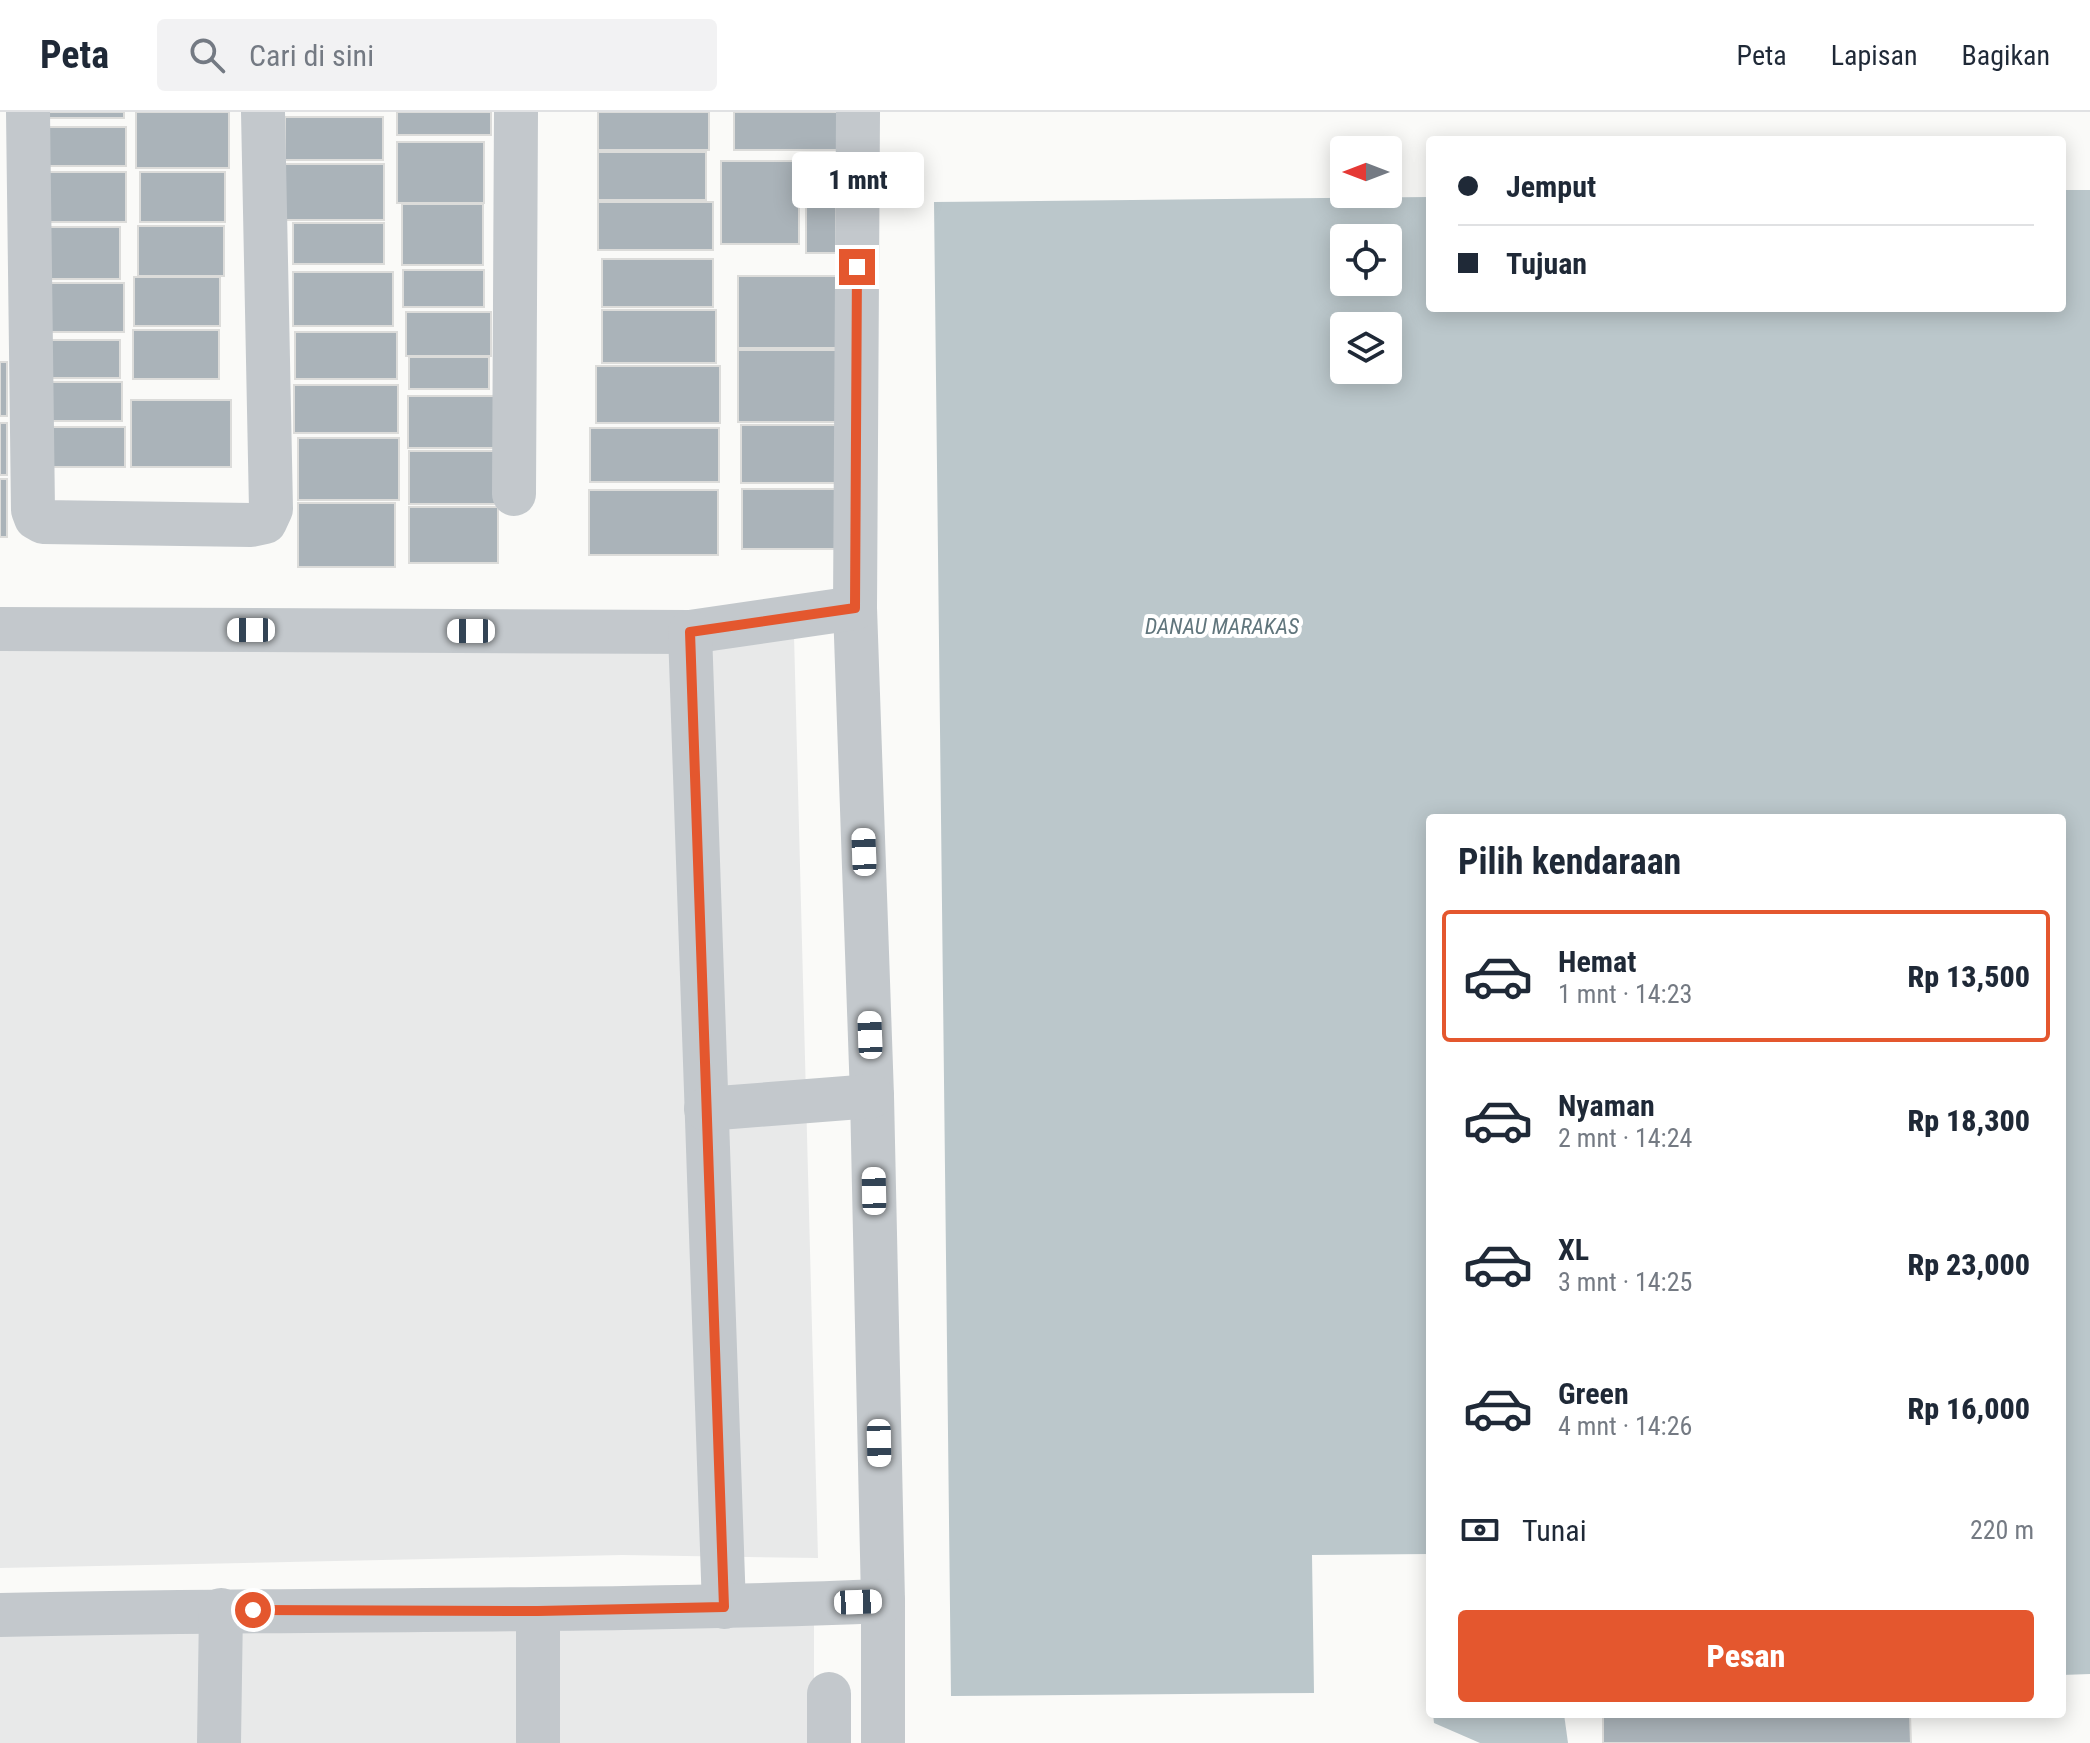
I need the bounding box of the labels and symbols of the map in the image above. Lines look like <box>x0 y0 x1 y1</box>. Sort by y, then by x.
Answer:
north arrow <box>1330 136 1402 208</box>
callout: 1 mnt <box>791 151 923 207</box>
route end <box>839 249 875 285</box>
water label: DANAU MARAKAS <box>1145 614 1300 639</box>
car <box>227 618 275 642</box>
car <box>447 619 495 643</box>
car <box>851 828 877 876</box>
car <box>857 1011 883 1059</box>
car <box>862 1167 886 1215</box>
car <box>867 1419 891 1467</box>
car <box>834 1589 882 1615</box>
route start <box>235 1592 271 1628</box>

